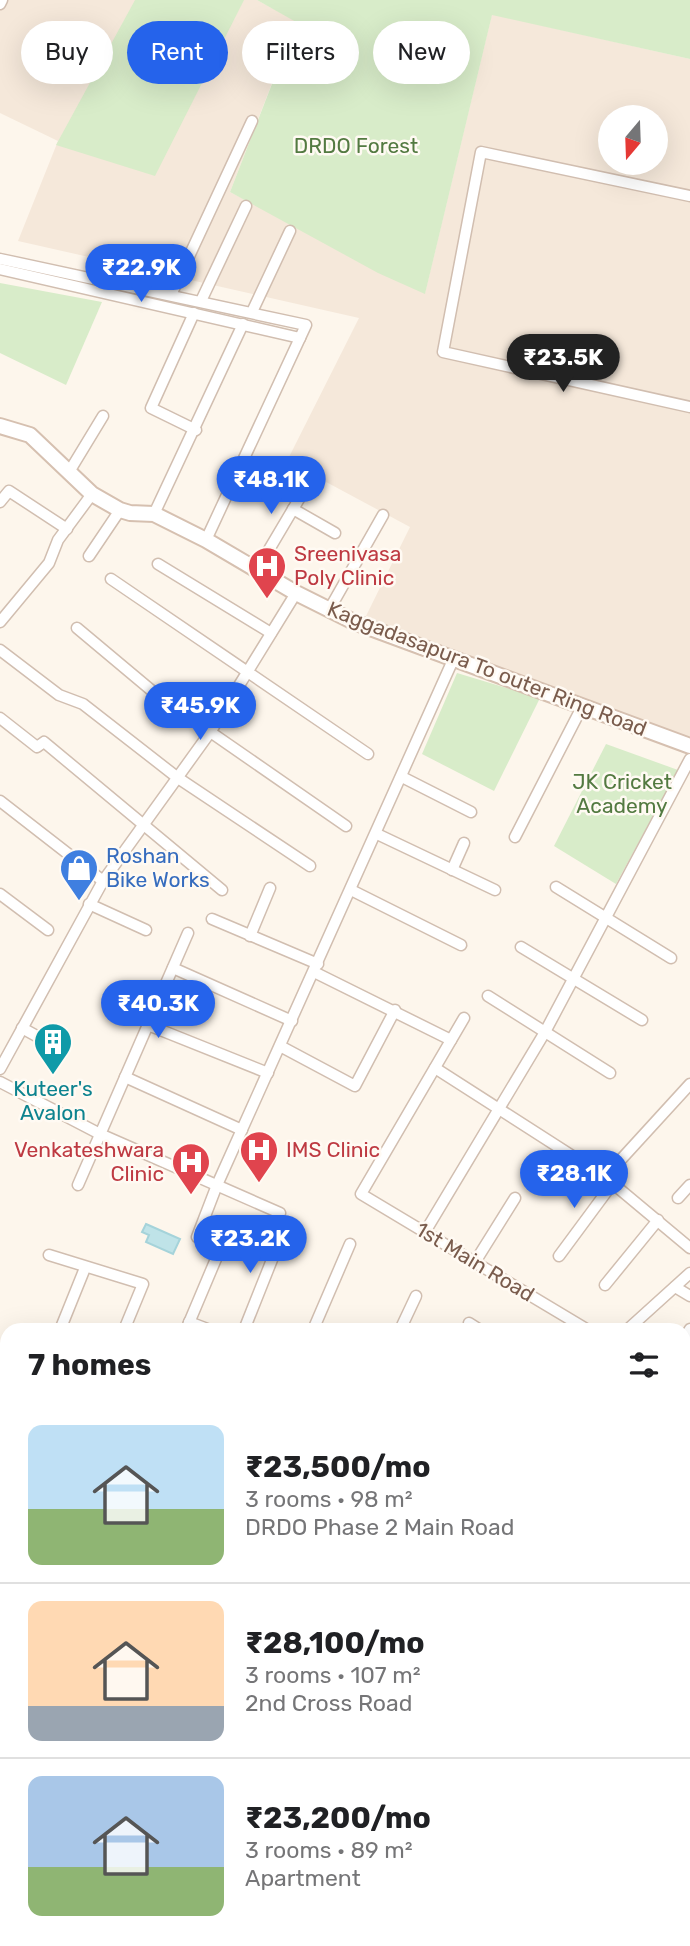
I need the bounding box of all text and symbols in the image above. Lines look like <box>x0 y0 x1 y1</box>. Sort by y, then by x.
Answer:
chip: Buy <box>21 21 113 84</box>
chip: Rent <box>127 21 228 84</box>
chip: Filters <box>242 21 359 84</box>
chip: New <box>373 21 470 84</box>
north arrow <box>598 105 668 175</box>
map controls <box>598 105 668 175</box>
park label: DRDO Forest <box>294 133 418 158</box>
pin: ₹22.9K <box>84 244 198 304</box>
text: ₹22.9K <box>101 253 181 281</box>
pin: ₹23.5K <box>506 334 620 394</box>
text: ₹23.5K <box>523 343 603 371</box>
pin: ₹48.1K <box>214 456 328 516</box>
text: ₹48.1K <box>233 465 309 493</box>
place label: Sreenivasa Poly Clinic <box>294 541 401 590</box>
hospital icon: Sreenivasa Poly Clinic <box>246 545 288 600</box>
street label: Kaggadasapura To outer Ring Road <box>324 596 650 741</box>
pin: ₹45.9K <box>143 682 257 742</box>
text: ₹45.9K <box>160 691 240 719</box>
park label: JK Cricket Academy <box>572 769 672 818</box>
place label: Roshan Bike Works <box>106 843 210 892</box>
shop icon: Roshan Bike Works <box>58 847 100 902</box>
pin: ₹40.3K <box>101 981 215 1040</box>
text: ₹40.3K <box>117 989 199 1017</box>
building icon: Kuteer's Avalon <box>32 1021 74 1076</box>
place label: Kuteer's Avalon <box>13 1076 93 1125</box>
hospital icon: IMS Clinic <box>238 1129 280 1184</box>
place label: Venkateshwara Clinic <box>14 1137 164 1186</box>
place label: IMS Clinic <box>286 1137 380 1162</box>
hospital icon: Venkateshwara Clinic <box>170 1141 212 1196</box>
pin: ₹28.1K <box>517 1150 631 1210</box>
text: ₹28.1K <box>536 1159 612 1187</box>
pin: ₹23.2K <box>193 1216 307 1275</box>
street label: 1st Main Road <box>411 1216 539 1307</box>
text: ₹23.2K <box>210 1224 290 1252</box>
icon: filters <box>625 1346 663 1384</box>
text: 7 homes <box>28 1347 151 1383</box>
text: ₹23,500/mo <box>245 1449 431 1485</box>
icon: home <box>84 1453 168 1537</box>
text: 3 rooms · 98 m² <box>245 1485 413 1513</box>
text: DRDO Phase 2 Main Road <box>245 1513 514 1541</box>
text: ₹28,100/mo <box>245 1625 425 1661</box>
icon: home <box>84 1629 168 1713</box>
text: 3 rooms · 107 m² <box>245 1661 421 1689</box>
text: 2nd Cross Road <box>245 1689 412 1717</box>
text: ₹23,200/mo <box>245 1800 431 1836</box>
icon: home <box>84 1804 168 1888</box>
text: 3 rooms · 89 m² <box>245 1836 413 1864</box>
text: Apartment <box>245 1864 361 1892</box>

